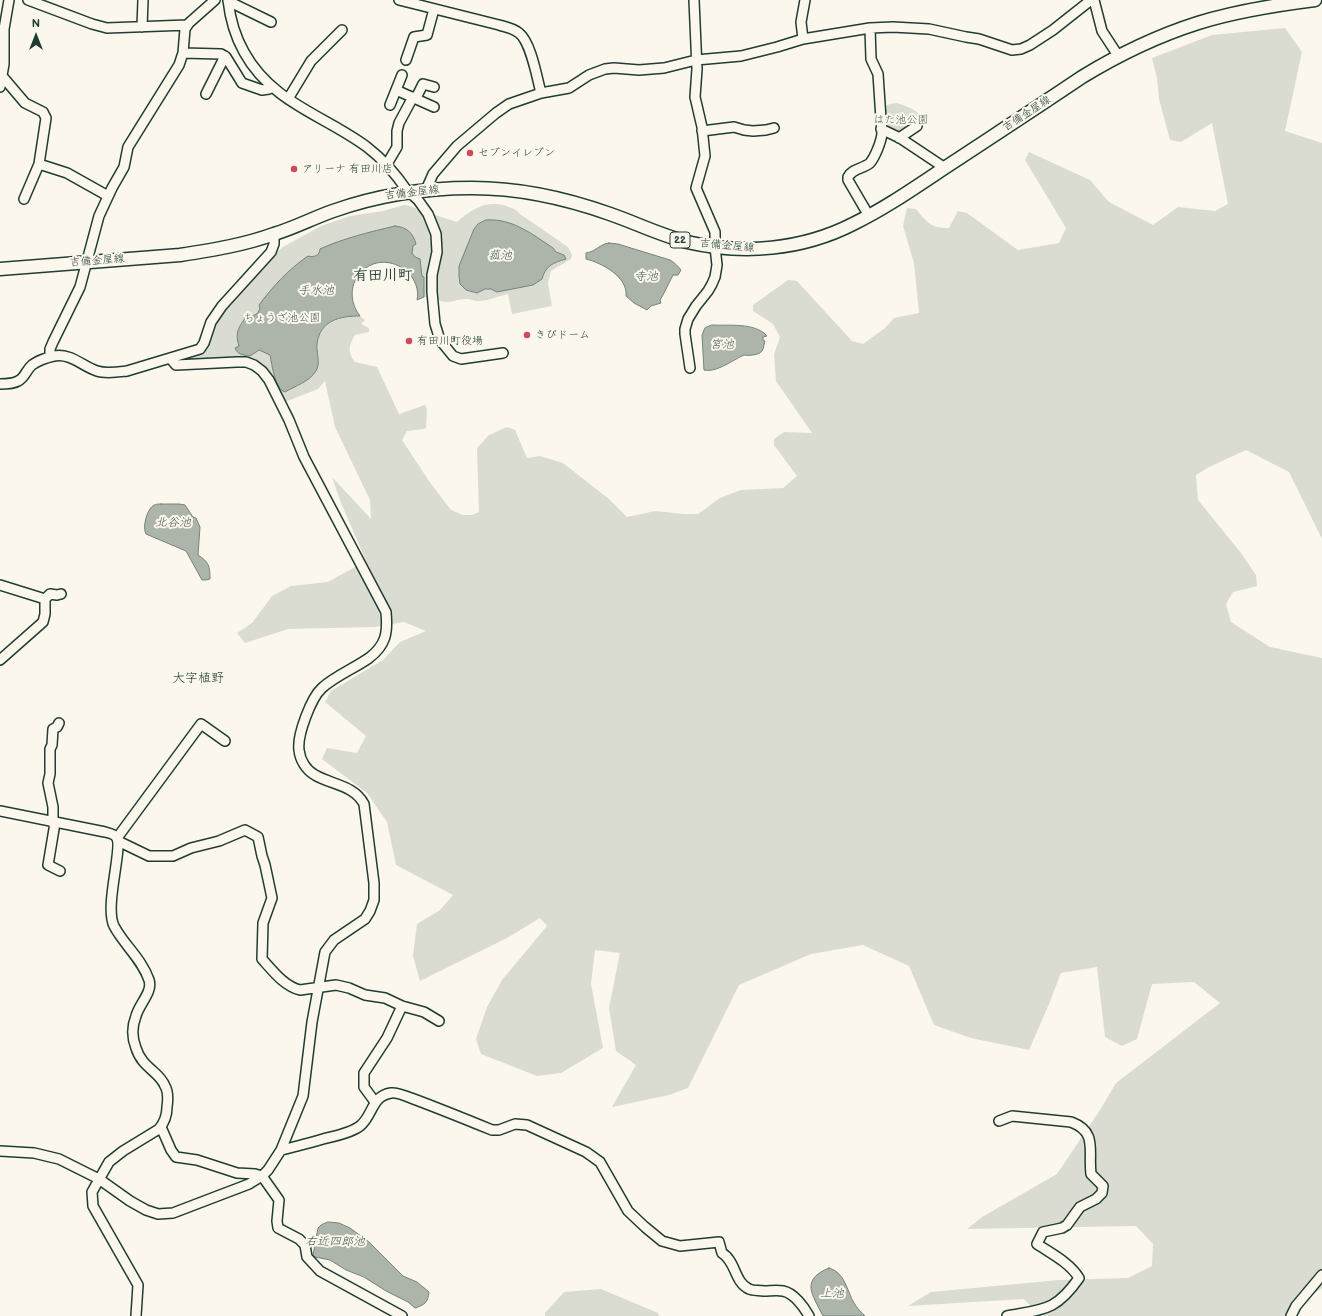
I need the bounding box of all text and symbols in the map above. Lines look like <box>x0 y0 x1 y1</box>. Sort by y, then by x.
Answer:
north arrow <box>16 16 56 56</box>
text: N <box>32 17 40 30</box>
street label: 吉備金屋線 <box>1000 93 1054 135</box>
park label: はた池公園 <box>874 113 928 127</box>
place label: セブンイレブン <box>478 146 555 160</box>
marker: セブンイレブン <box>465 148 475 158</box>
place label: アリーナ 有田川店 <box>302 162 393 176</box>
marker: アリーナ 有田川店 <box>289 164 299 174</box>
street label: 吉備金屋線 <box>384 183 440 203</box>
road number: 22 <box>670 232 690 248</box>
street label: 吉備金屋線 <box>699 237 755 255</box>
water label: 菰池 <box>488 249 512 263</box>
street label: 吉備金屋線 <box>69 252 125 270</box>
district label: 有田川町 <box>353 267 413 285</box>
water label: 寺池 <box>634 270 658 284</box>
water label: 手水池 <box>298 284 334 298</box>
park label: ちょうざ池公園 <box>244 311 320 325</box>
place label: きびドーム <box>535 328 590 342</box>
marker: きびドーム <box>522 330 532 340</box>
place label: 有田川町役場 <box>417 334 483 348</box>
marker: 有田川町役場 <box>404 336 414 346</box>
water label: 宮池 <box>710 338 734 352</box>
water label: 北谷池 <box>155 516 191 530</box>
district label: 大字植野 <box>172 671 224 687</box>
water label: 右近四郎池 <box>305 1235 365 1249</box>
water label: 上池 <box>820 1287 844 1301</box>

